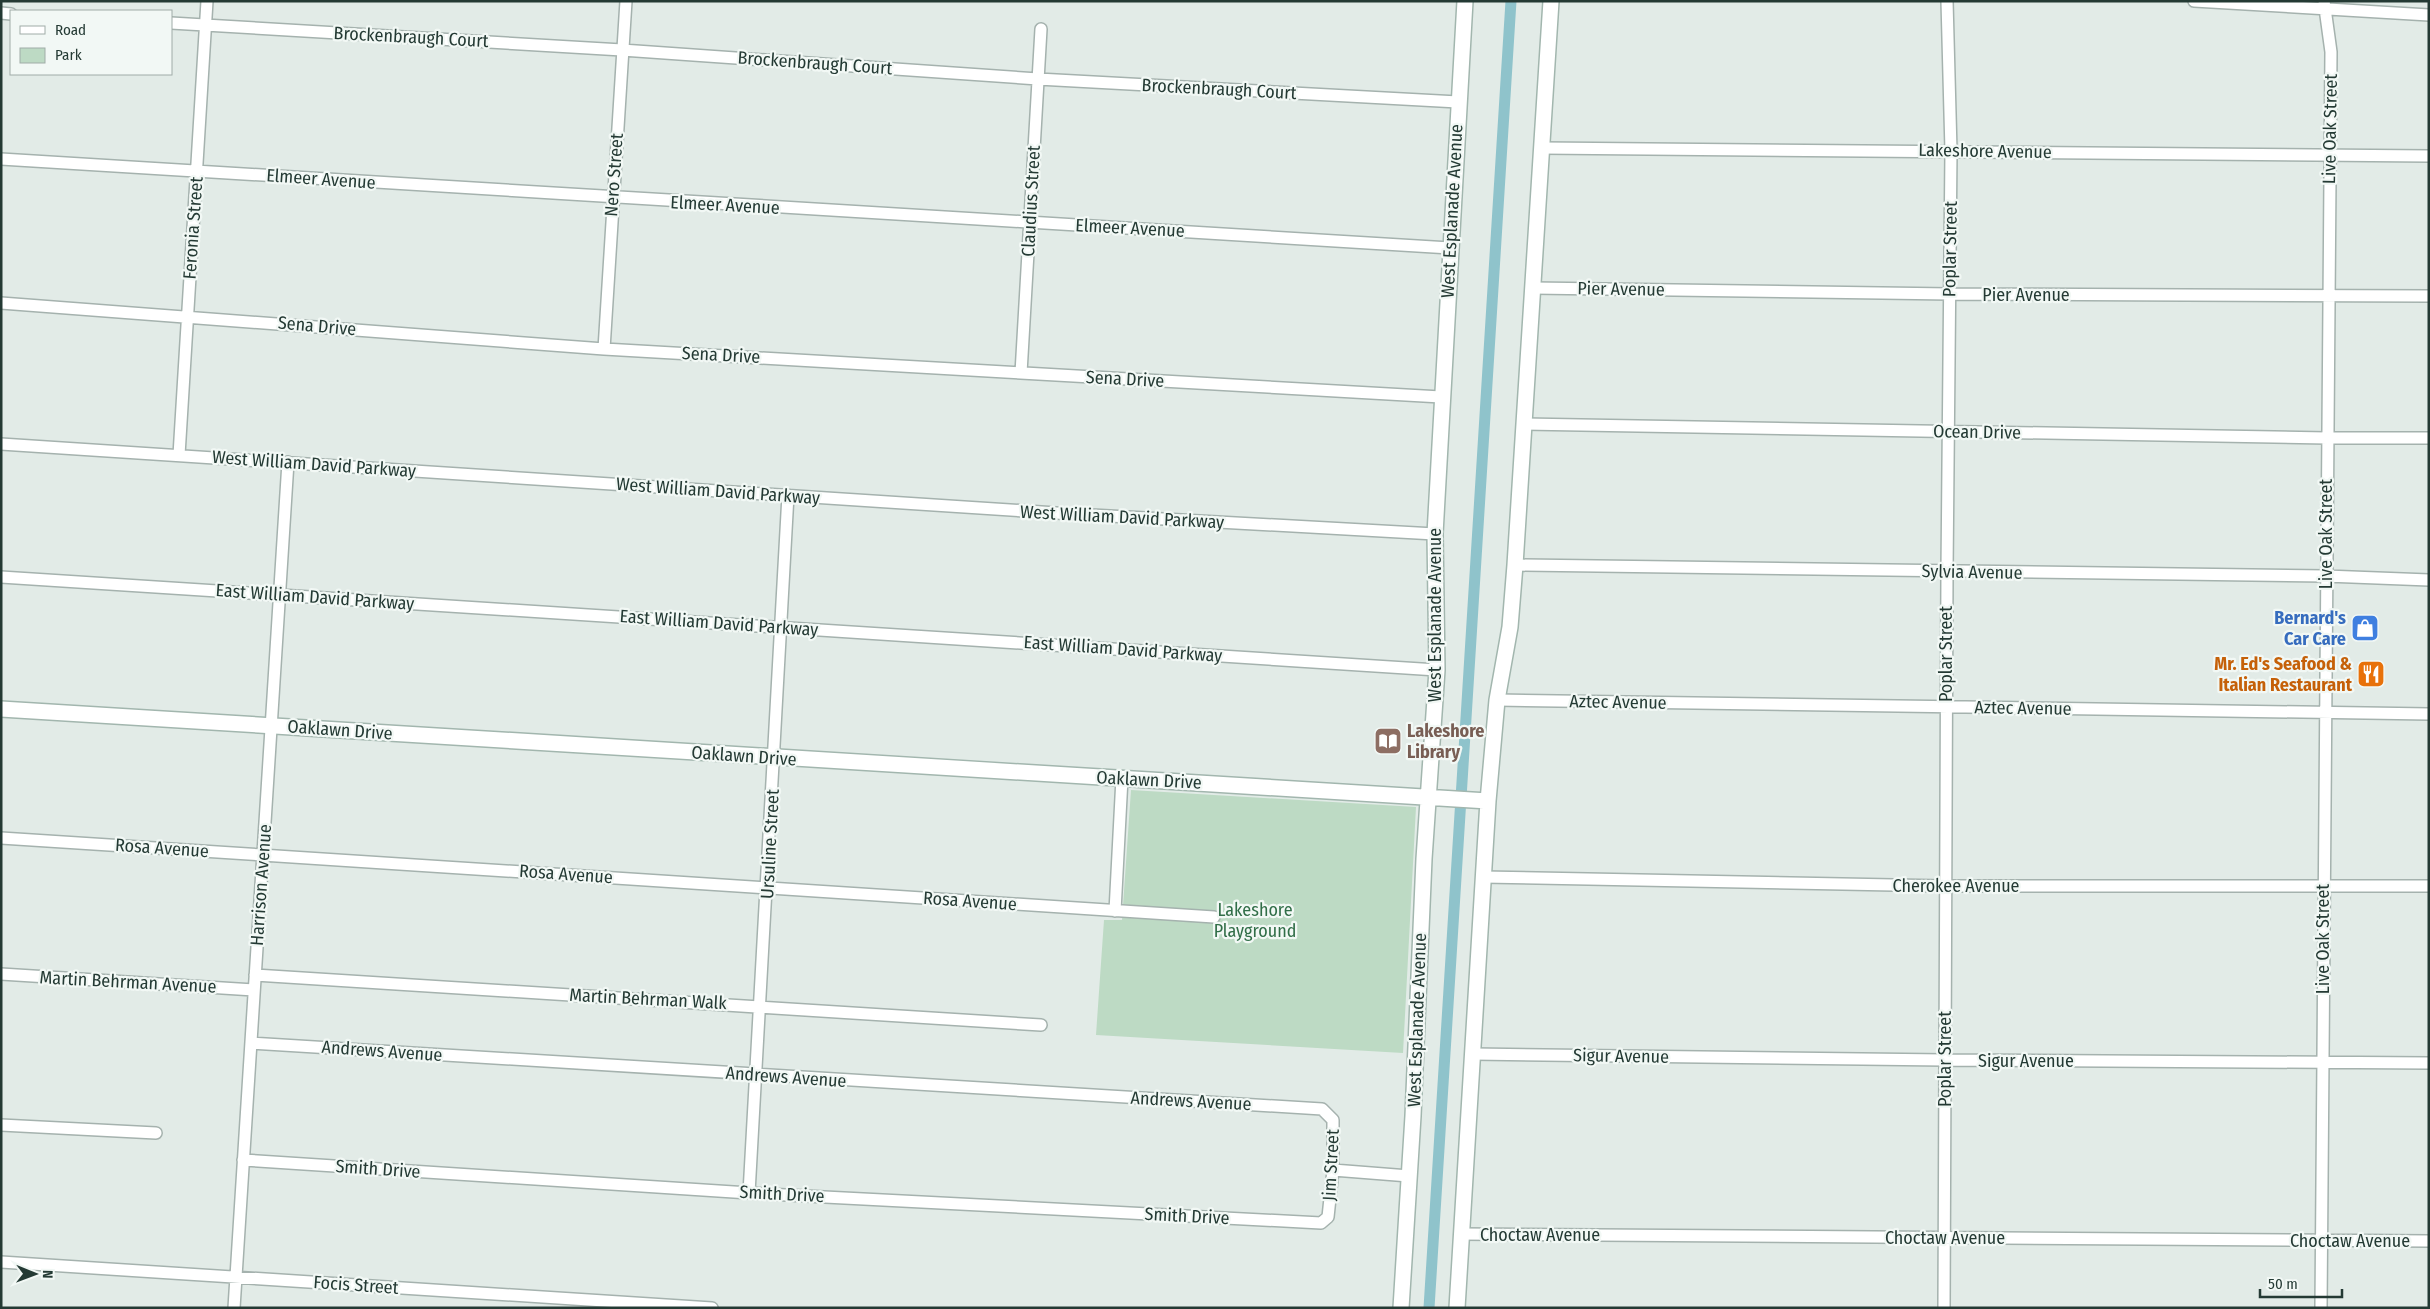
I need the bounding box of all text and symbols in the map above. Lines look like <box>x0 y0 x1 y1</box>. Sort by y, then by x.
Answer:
legend <box>10 10 172 75</box>
text: Road <box>55 21 86 39</box>
street label: Brockenbraugh Court <box>333 22 489 52</box>
text: Park <box>55 46 82 64</box>
street label: Brockenbraugh Court <box>737 47 893 79</box>
street label: Brockenbraugh Court <box>1141 74 1297 104</box>
street label: Live Oak Street <box>2318 74 2342 184</box>
street label: West Esplanade Avenue <box>1436 123 1468 299</box>
street label: Nero Street <box>600 132 628 217</box>
street label: Lakeshore Avenue <box>1918 139 2052 163</box>
street label: Claudius Street <box>1017 145 1045 257</box>
street label: Elmeer Avenue <box>266 164 376 194</box>
street label: Feronia Street <box>178 176 208 280</box>
street label: Elmeer Avenue <box>670 191 780 219</box>
street label: Poplar Street <box>1938 201 1962 297</box>
street label: Elmeer Avenue <box>1075 214 1185 242</box>
street label: Pier Avenue <box>1577 277 1665 301</box>
street label: Pier Avenue <box>1982 284 2070 306</box>
street label: Sena Drive <box>277 312 357 340</box>
street label: Sena Drive <box>681 342 761 368</box>
street label: Sena Drive <box>1085 366 1165 392</box>
street label: Ocean Drive <box>1933 420 2021 444</box>
street label: West William David Parkway <box>211 446 417 482</box>
street label: West William David Parkway <box>615 473 821 509</box>
street label: Live Oak Street <box>2315 479 2337 589</box>
street label: West William David Parkway <box>1019 501 1225 533</box>
street label: West Esplanade Avenue <box>1424 528 1446 702</box>
street label: Sylvia Avenue <box>1921 560 2023 584</box>
street label: East William David Parkway <box>215 579 415 615</box>
street label: East William David Parkway <box>619 605 819 641</box>
street label: Poplar Street <box>1935 606 1957 702</box>
place label: Bernard's Car Care <box>2274 607 2346 650</box>
shop icon: Bernard's Car Care <box>2350 613 2380 643</box>
street label: East William David Parkway <box>1023 631 1223 667</box>
place label: Mr. Ed's Seafood & Italian Restaurant <box>2214 653 2353 696</box>
restaurant icon: Mr. Ed's Seafood & Italian Restaurant <box>2356 659 2386 689</box>
street label: Aztec Avenue <box>1569 690 1667 714</box>
street label: Aztec Avenue <box>1974 696 2072 720</box>
street label: Oaklawn Drive <box>287 715 393 745</box>
place label: Lakeshore Library <box>1407 720 1484 763</box>
library icon: Lakeshore Library <box>1373 726 1403 756</box>
street label: Oaklawn Drive <box>691 741 797 771</box>
street label: Oaklawn Drive <box>1096 766 1202 794</box>
street label: Ursuline Street <box>756 788 784 899</box>
street label: Harrison Avenue <box>246 823 276 947</box>
street label: Rosa Avenue <box>114 834 210 862</box>
street label: Rosa Avenue <box>518 860 614 888</box>
street label: Cherokee Avenue <box>1893 875 2020 897</box>
street label: Live Oak Street <box>2312 884 2334 994</box>
street label: Rosa Avenue <box>922 887 1018 915</box>
park label: Lakeshore Playground <box>1214 899 1296 942</box>
street label: West Esplanade Avenue <box>1403 932 1431 1107</box>
street label: Martin Behrman Avenue <box>39 966 217 998</box>
street label: Martin Behrman Walk <box>569 984 728 1014</box>
street label: Poplar Street <box>1934 1011 1956 1107</box>
street label: Andrews Avenue <box>321 1036 443 1066</box>
street label: Sigur Avenue <box>1573 1044 1669 1068</box>
street label: Sigur Avenue <box>1978 1050 2074 1072</box>
street label: Andrews Avenue <box>725 1062 847 1092</box>
street label: Andrews Avenue <box>1130 1087 1252 1115</box>
street label: Jim Street <box>1318 1128 1344 1201</box>
street label: Smith Drive <box>335 1155 421 1183</box>
street label: Smith Drive <box>739 1181 825 1207</box>
street label: Smith Drive <box>1144 1203 1230 1229</box>
street label: Choctaw Avenue <box>1480 1224 1600 1246</box>
street label: Choctaw Avenue <box>1885 1227 2005 1249</box>
street label: Choctaw Avenue <box>2290 1230 2410 1252</box>
north arrow <box>10 1249 60 1299</box>
scale bar <box>2260 1266 2342 1298</box>
text: N <box>39 1270 56 1279</box>
street label: Focis Street <box>313 1271 399 1299</box>
text: 50 m <box>2268 1275 2298 1293</box>

